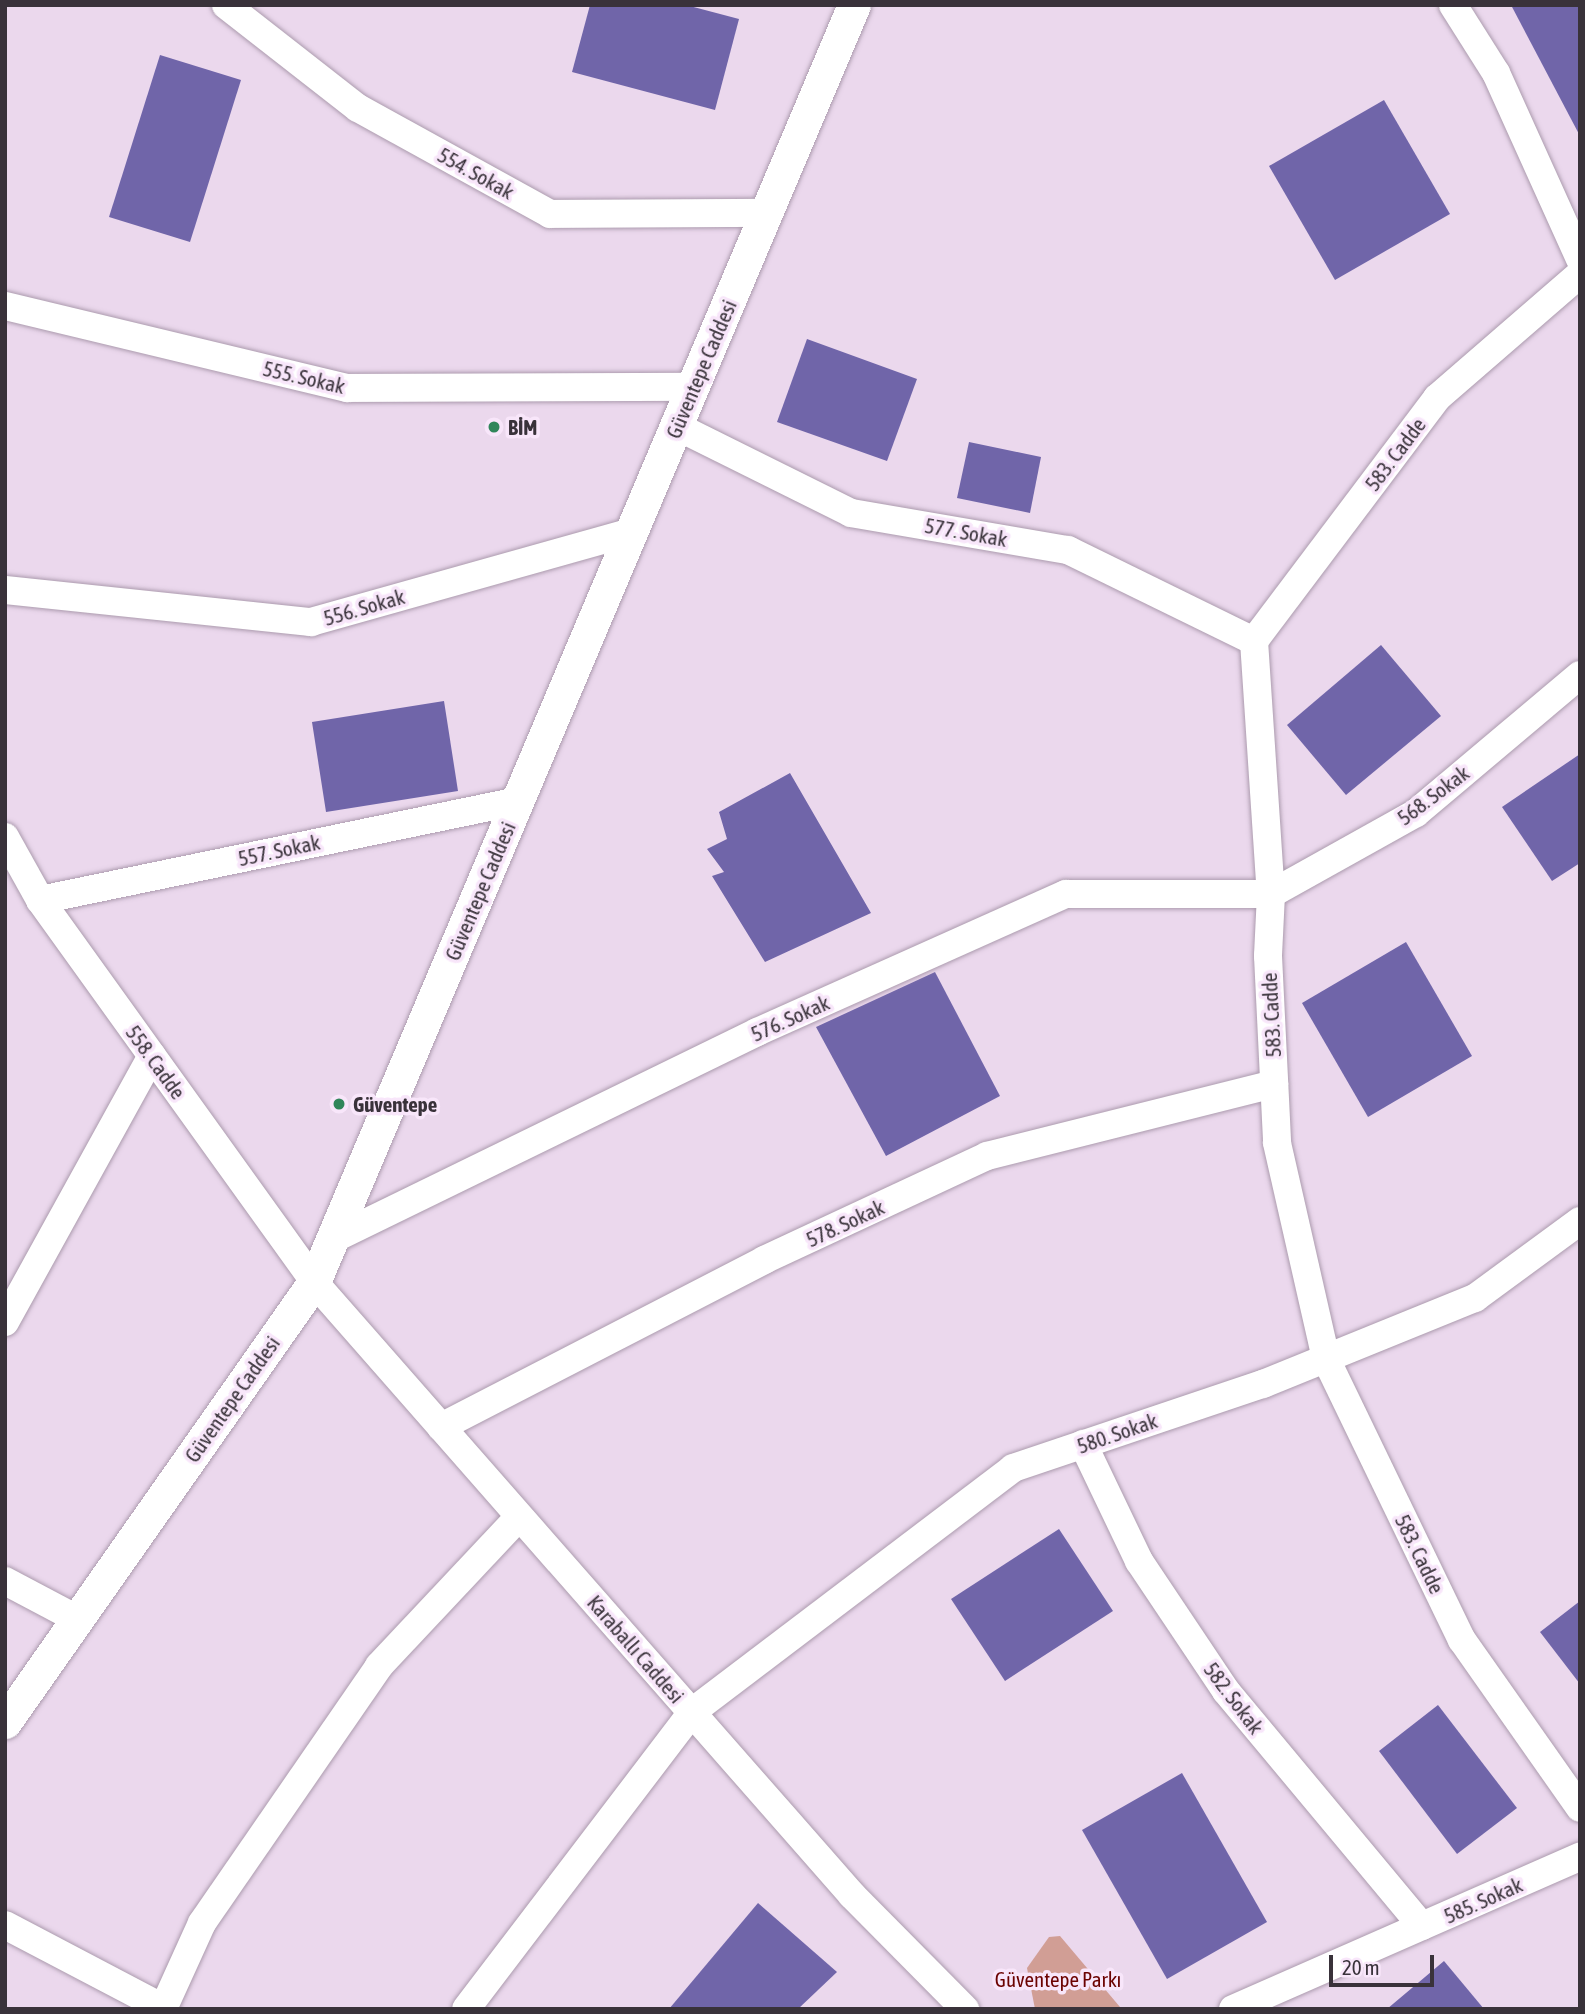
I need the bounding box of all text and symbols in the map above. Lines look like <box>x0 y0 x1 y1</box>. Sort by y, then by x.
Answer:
street label: 554. Sokak <box>434 142 518 204</box>
street label: Güventepe Caddesi <box>660 296 742 442</box>
street label: 555. Sokak <box>261 355 347 399</box>
street label: 583. Cadde <box>1359 413 1431 495</box>
place label: BİM <box>508 414 537 440</box>
marker: BİM <box>486 419 502 435</box>
street label: 577. Sokak <box>923 512 1009 552</box>
street label: 556. Sokak <box>321 583 407 631</box>
street label: 568. Sokak <box>1392 760 1474 830</box>
street label: Güventepe Caddesi <box>439 818 521 964</box>
street label: 557. Sokak <box>236 829 322 871</box>
street label: 583. Cadde <box>1256 972 1286 1058</box>
street label: 576. Sokak <box>747 990 833 1046</box>
street label: 558. Cadde <box>121 1020 191 1104</box>
place label: Güventepe <box>353 1091 437 1117</box>
marker: Güventepe <box>331 1096 347 1112</box>
street label: 578. Sokak <box>802 1194 888 1252</box>
street label: Güventepe Caddesi <box>179 1331 285 1467</box>
street label: 580. Sokak <box>1074 1408 1160 1458</box>
street label: 583. Cadde <box>1390 1510 1450 1598</box>
street label: Karaballı Caddesi <box>582 1590 690 1708</box>
street label: 582. Sokak <box>1199 1657 1269 1739</box>
street label: 585. Sokak <box>1440 1872 1526 1928</box>
scale bar <box>1333 1940 1438 1984</box>
text: 20 m <box>1342 1955 1380 1979</box>
park label: Güventepe Parkı <box>995 1966 1121 1992</box>

